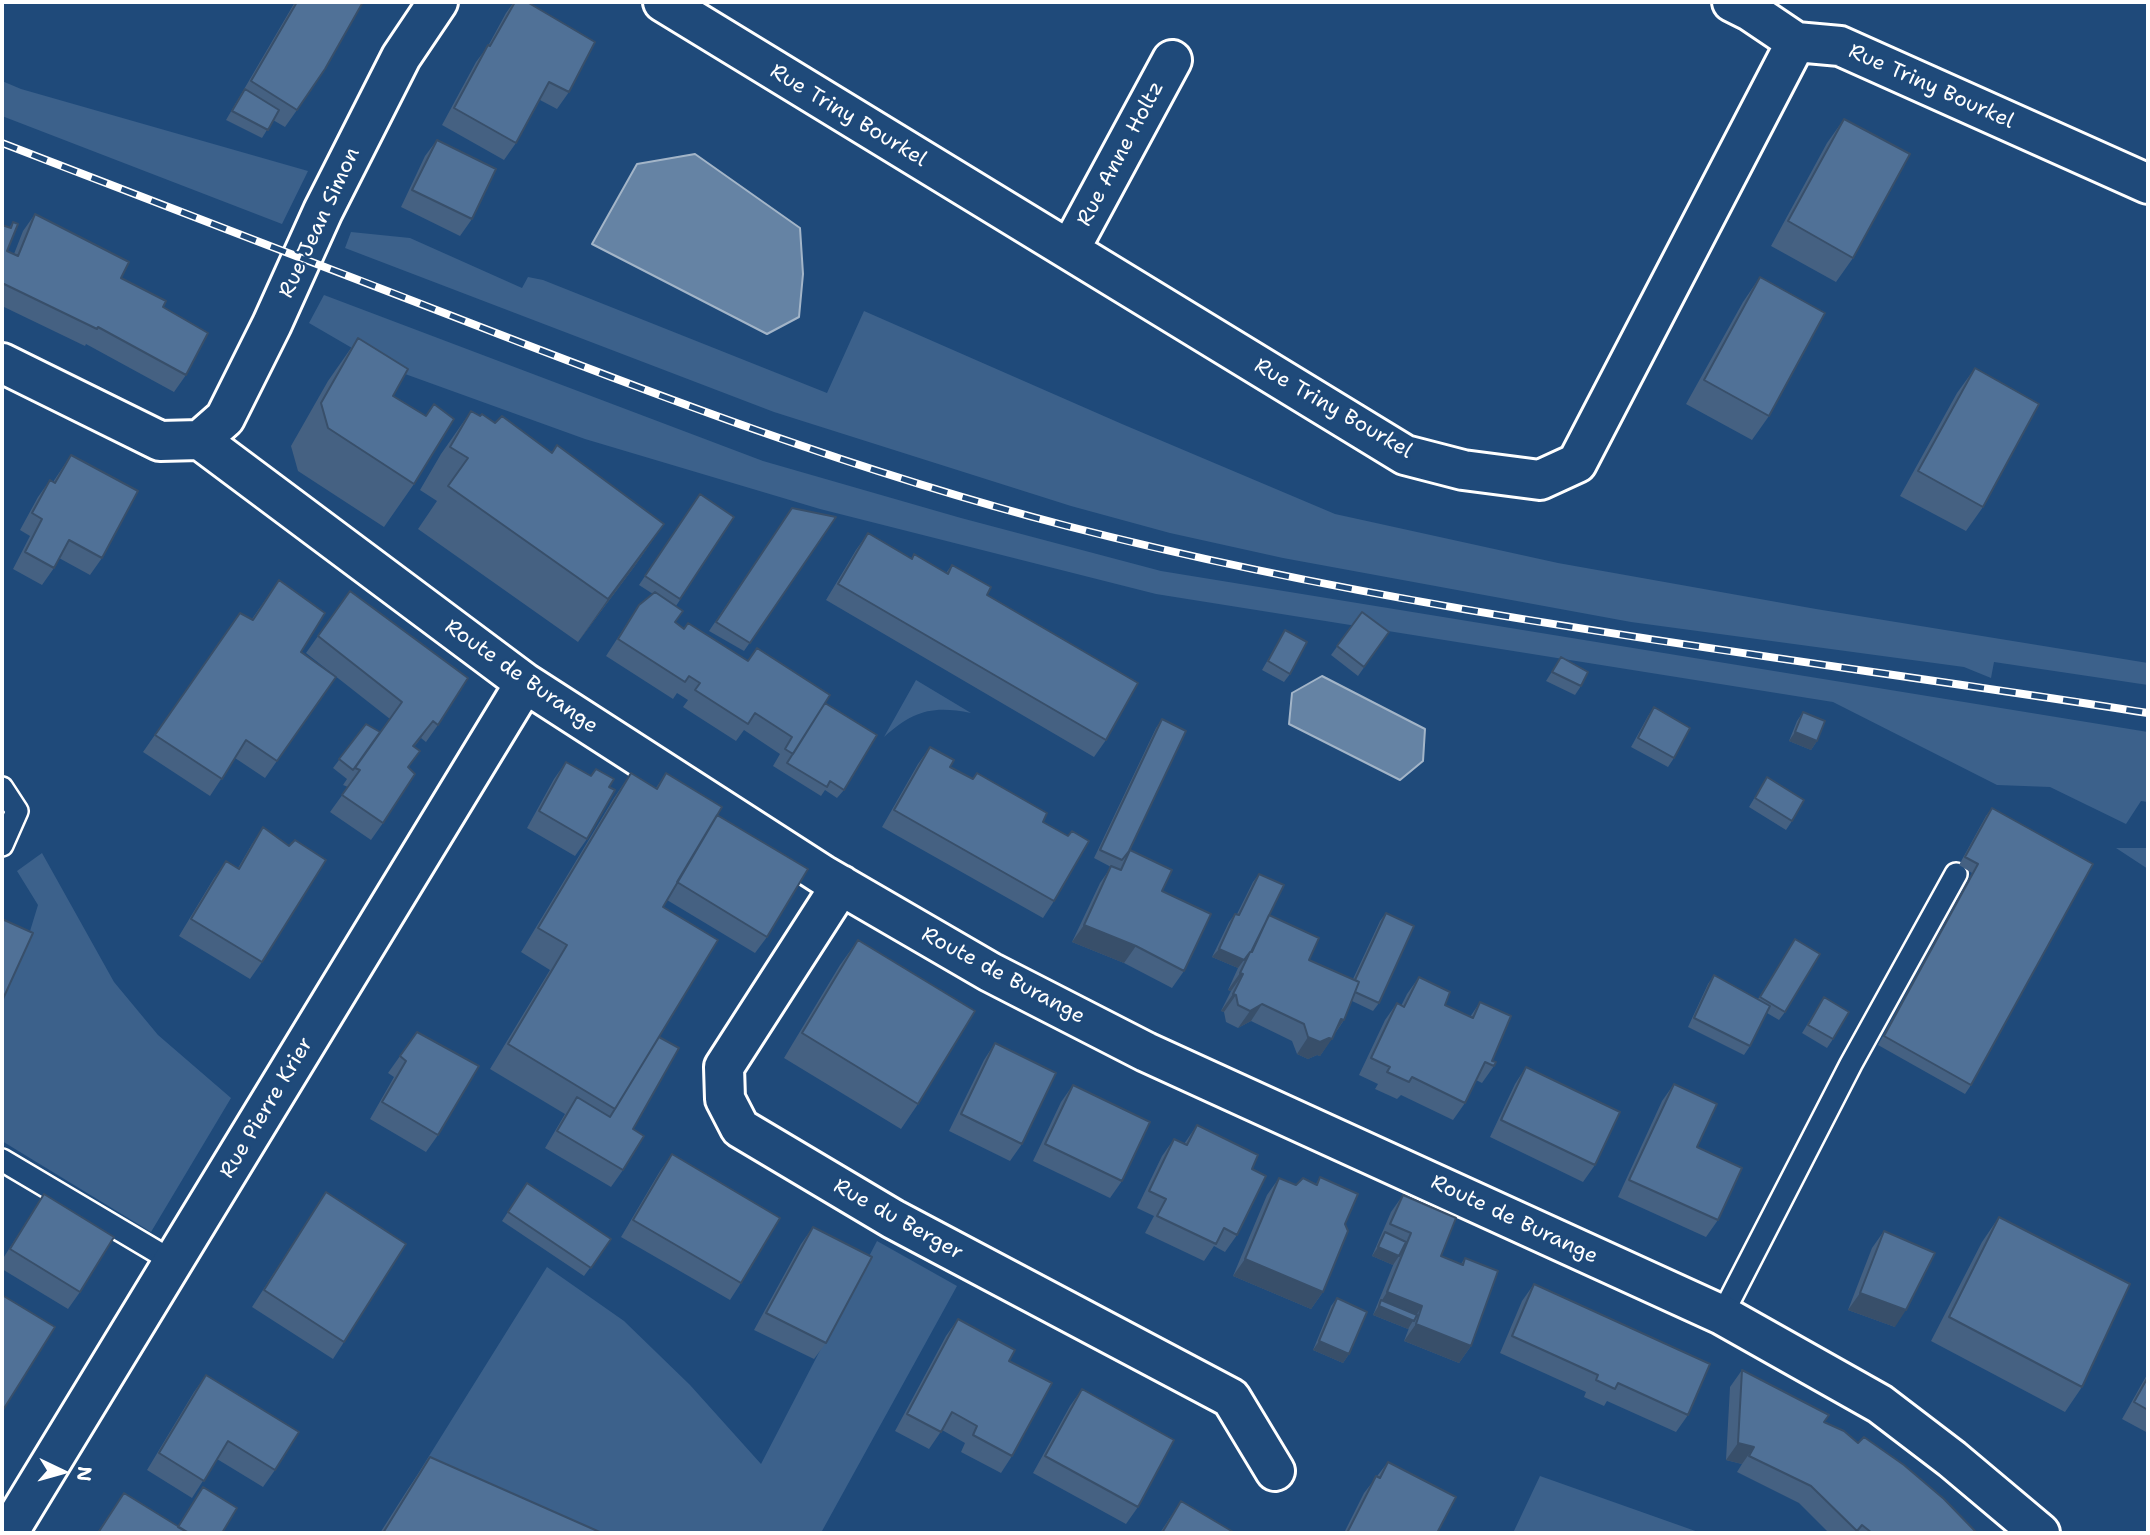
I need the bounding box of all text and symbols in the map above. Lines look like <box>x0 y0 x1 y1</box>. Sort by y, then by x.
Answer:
street label: Rue Triny Bourkel <box>1844 39 2018 135</box>
street label: Rue Triny Bourkel <box>765 59 931 173</box>
street label: Rue Anne Holtz <box>1072 77 1170 231</box>
street label: Rue Jean Simon <box>274 144 366 302</box>
street label: Rue Triny Bourkel <box>1249 353 1417 465</box>
street label: Route de Burange <box>439 615 603 739</box>
street label: Route de Burange <box>917 922 1089 1030</box>
street label: Rue Pierre Krier <box>215 1033 319 1183</box>
street label: Route de Burange <box>1426 1170 1602 1270</box>
street label: Rue du Berger <box>829 1174 967 1266</box>
north arrow <box>28 1437 98 1507</box>
text: N <box>71 1465 98 1482</box>

